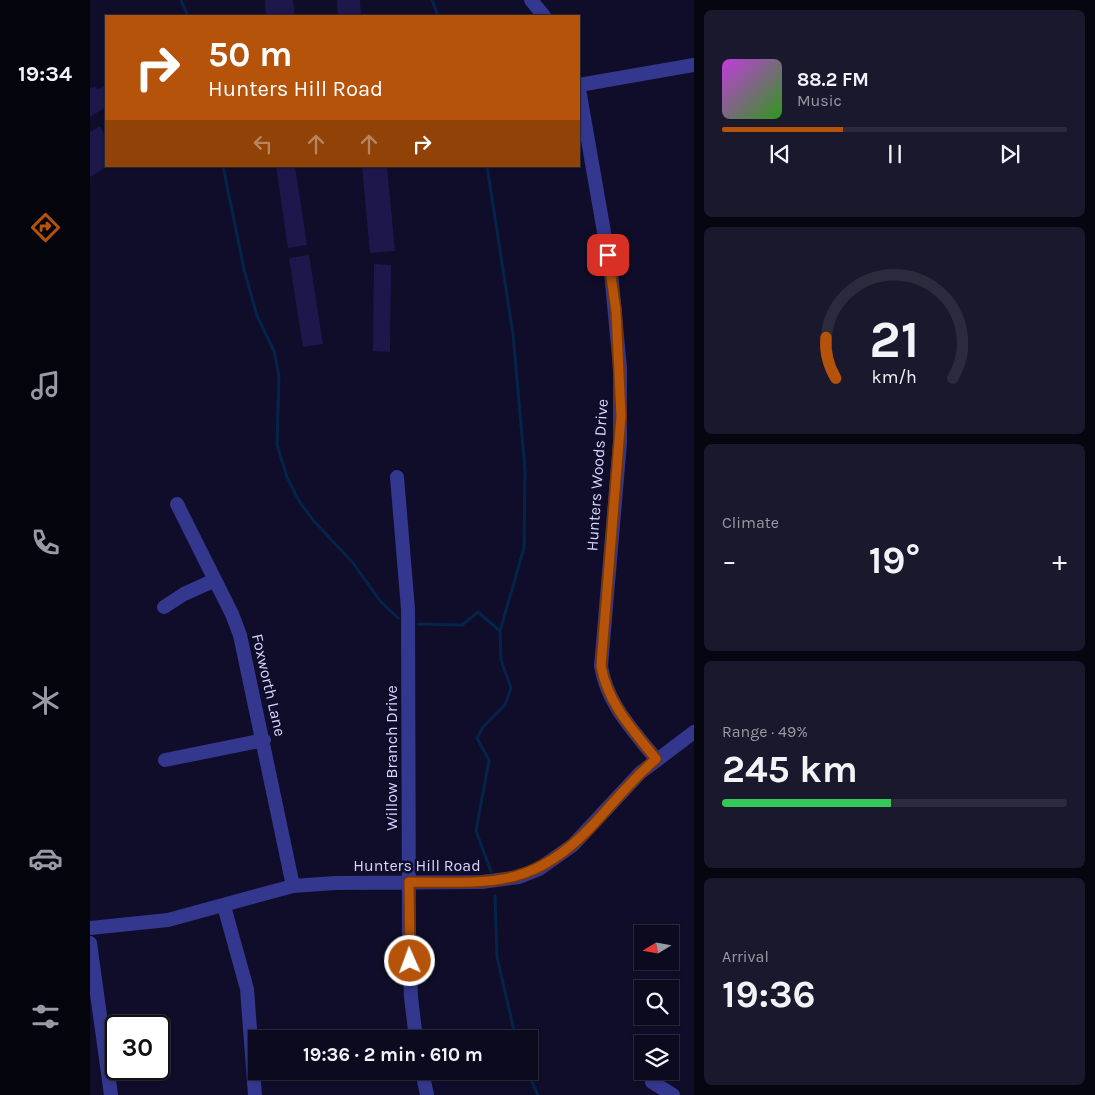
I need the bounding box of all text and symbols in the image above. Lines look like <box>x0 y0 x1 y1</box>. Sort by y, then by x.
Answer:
text: 50 m <box>208 34 293 75</box>
icon: right <box>125 35 190 100</box>
text: 19:34 <box>18 61 72 87</box>
text: 88.2 FM <box>797 69 869 91</box>
text: Hunters Hill Road <box>208 76 383 102</box>
text: Music <box>797 91 842 110</box>
icon: left <box>249 130 277 158</box>
icon: ahead <box>302 130 330 158</box>
icon: ahead <box>355 130 383 158</box>
icon: right <box>408 130 436 158</box>
icon: previous <box>766 140 794 168</box>
icon: pause <box>881 140 909 168</box>
icon: next <box>996 140 1024 168</box>
icon: directions <box>28 210 63 245</box>
pin <box>587 234 629 276</box>
icon: arrive <box>594 241 622 269</box>
text: 21 <box>870 309 920 370</box>
text: km/h <box>872 367 917 388</box>
icon: music <box>28 368 63 403</box>
street label: Hunters Woods Drive <box>582 398 612 552</box>
text: Climate <box>722 513 779 532</box>
icon: phone <box>28 525 63 560</box>
text: 19° <box>869 538 920 583</box>
text: − <box>722 544 737 577</box>
text: + <box>1052 544 1067 577</box>
street label: Foxworth Lane <box>248 632 290 738</box>
icon: climate <box>28 683 63 718</box>
street label: Willow Branch Drive <box>382 685 401 831</box>
text: Range · 49% <box>722 722 808 741</box>
text: 245 km <box>722 747 858 792</box>
icon: car <box>28 841 63 876</box>
street label: Hunters Hill Road <box>353 856 481 875</box>
north arrow <box>634 925 679 970</box>
map controls <box>634 925 679 1080</box>
position arrow <box>383 934 435 986</box>
text: Arrival <box>722 947 769 966</box>
text: 19:36 <box>722 972 816 1017</box>
button: search <box>634 980 679 1025</box>
icon: filters <box>28 999 63 1034</box>
speed limit sign: 30 <box>105 1015 170 1080</box>
button: layers <box>634 1035 679 1080</box>
text: 19:36 · 2 min · 610 m <box>303 1044 483 1066</box>

